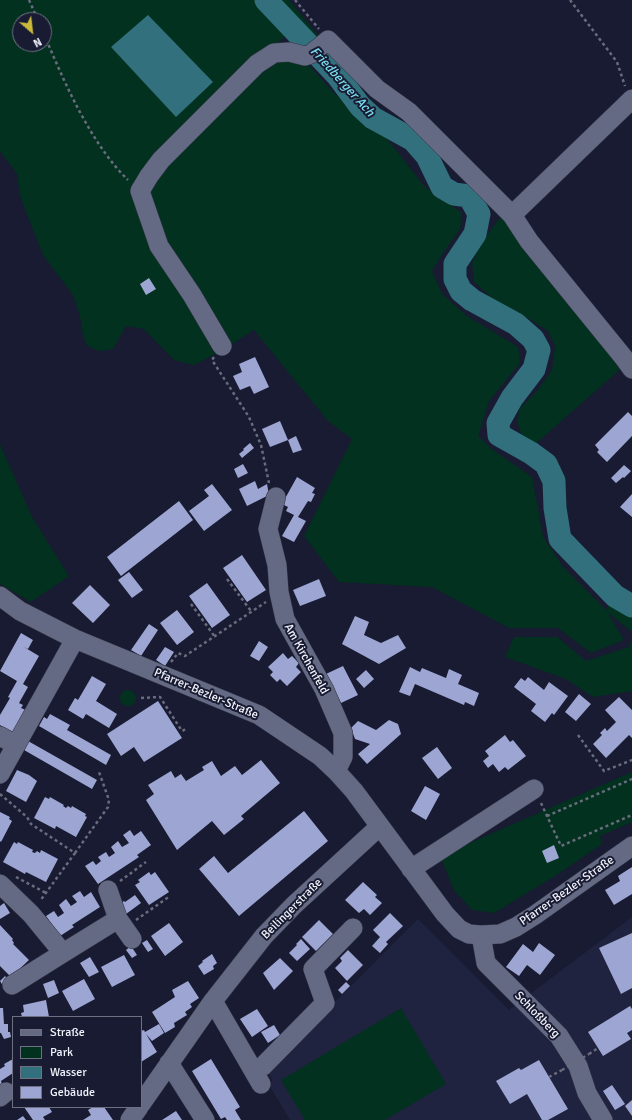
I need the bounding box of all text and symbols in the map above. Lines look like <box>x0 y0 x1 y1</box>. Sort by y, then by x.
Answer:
north arrow <box>12 12 52 52</box>
text: N <box>31 35 44 50</box>
water label: Friedberger Ach <box>307 44 377 120</box>
street label: Am Kirchenfeld <box>281 621 331 697</box>
street label: Pfarrer-Bezler-Straße <box>152 666 260 722</box>
street label: Pfarrer-Bezler-Straße <box>517 853 617 929</box>
street label: Beilingerstraße <box>259 876 325 942</box>
street label: Schloßberg <box>511 989 563 1041</box>
legend <box>12 1016 142 1108</box>
text: Straße <box>50 1025 85 1040</box>
text: Park <box>50 1045 73 1060</box>
text: Wasser <box>50 1065 87 1080</box>
text: Gebäude <box>50 1085 95 1100</box>

